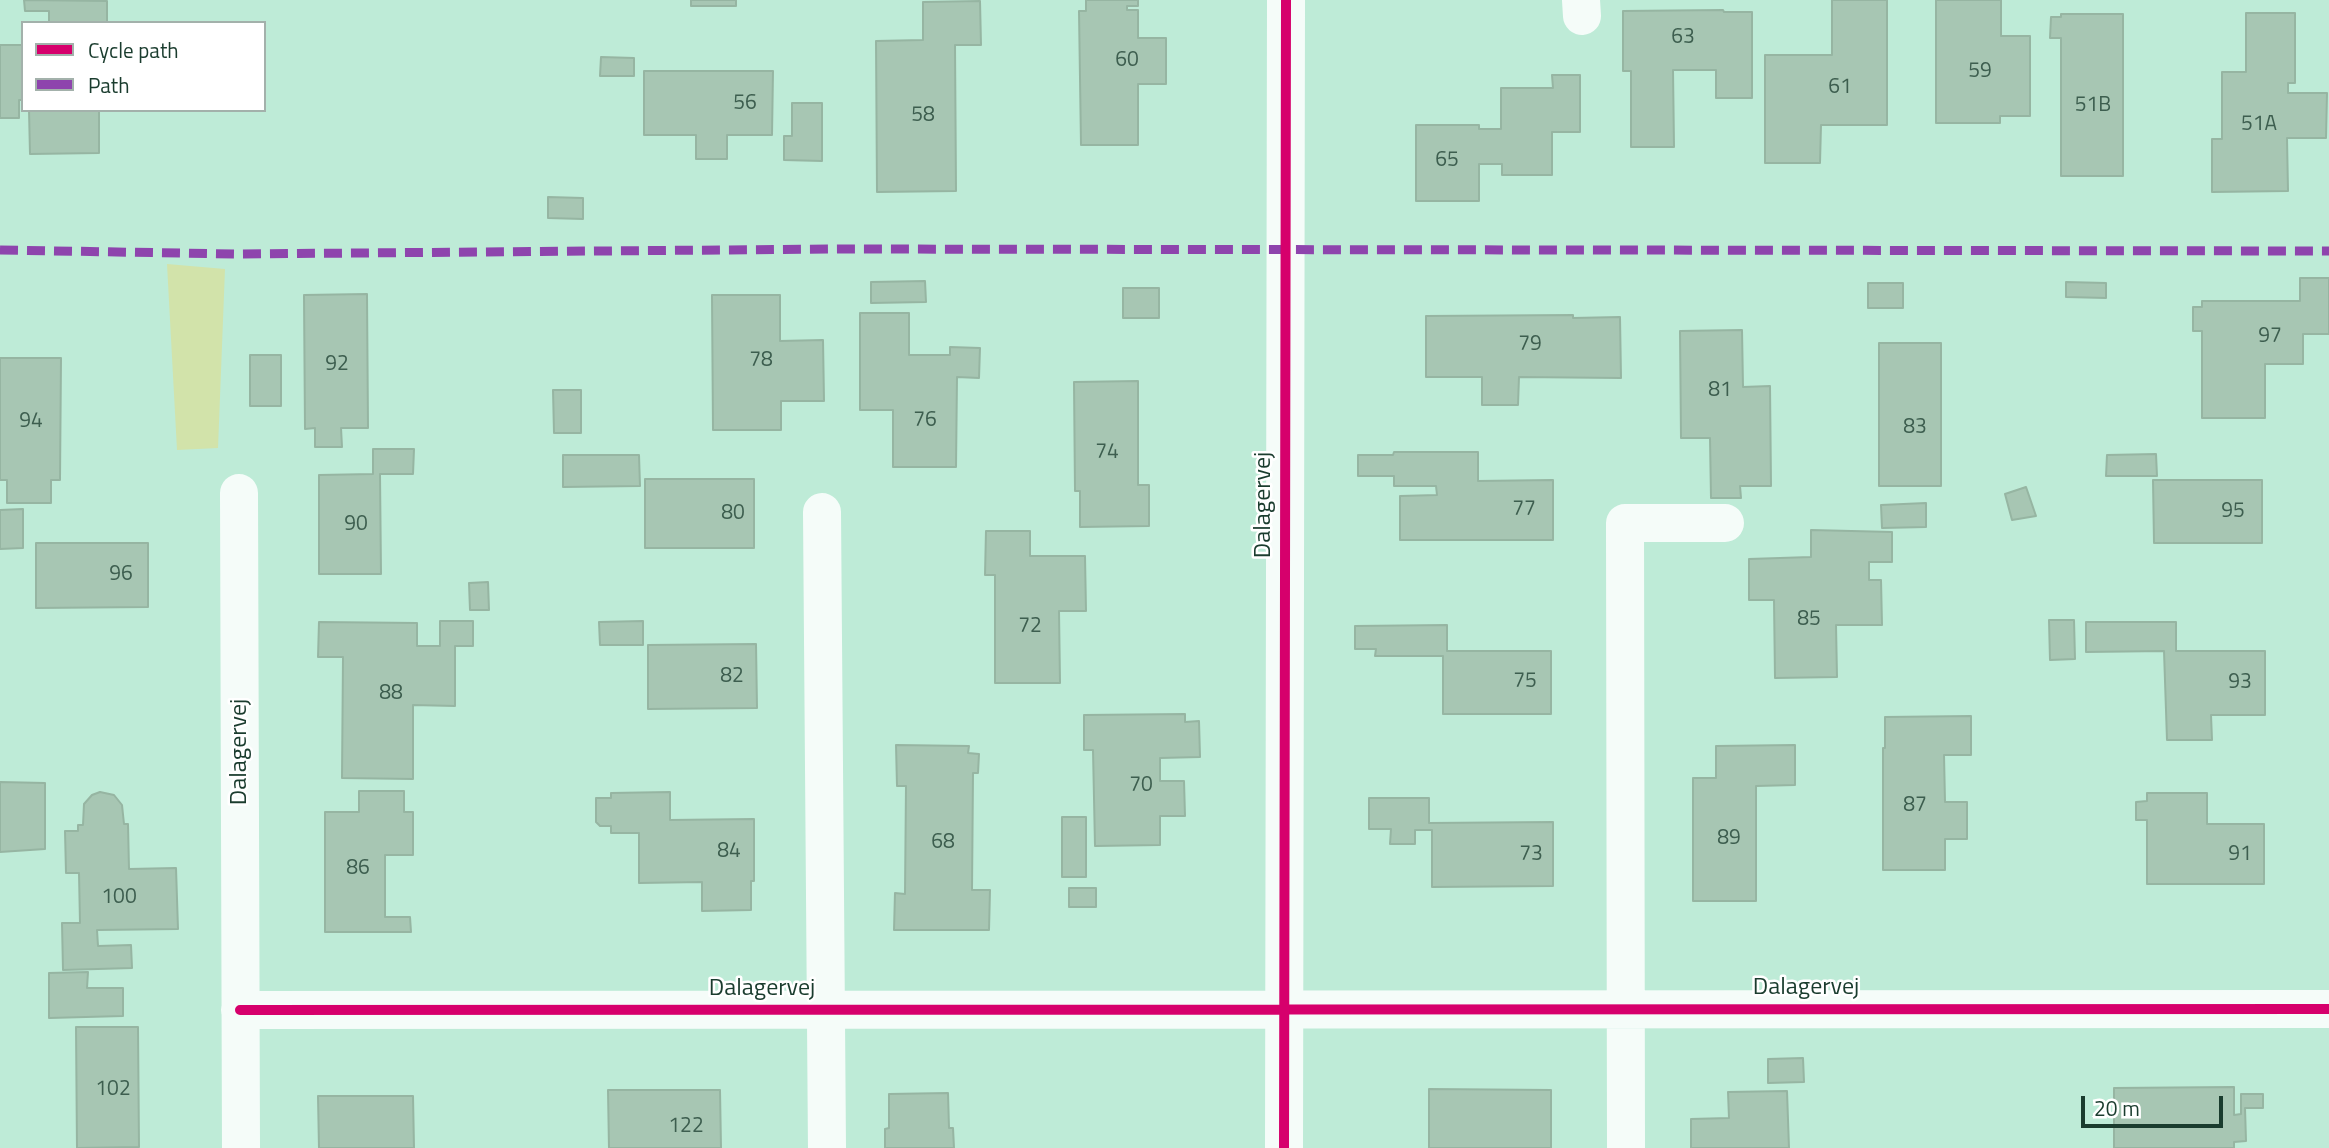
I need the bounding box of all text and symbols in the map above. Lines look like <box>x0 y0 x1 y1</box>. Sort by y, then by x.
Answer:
legend <box>21 21 266 112</box>
house number: 63 <box>1671 25 1695 51</box>
text: Cycle path <box>88 34 179 66</box>
house number: 60 <box>1115 48 1139 74</box>
house number: 59 <box>1968 59 1992 85</box>
text: Path <box>88 69 130 101</box>
house number: 61 <box>1828 75 1852 101</box>
house number: 56 <box>733 91 757 117</box>
house number: 51B <box>2075 93 2111 119</box>
house number: 58 <box>911 103 935 129</box>
house number: 51A <box>2241 112 2277 138</box>
house number: 65 <box>1435 148 1459 174</box>
house number: 97 <box>2258 324 2282 350</box>
house number: 79 <box>1518 332 1542 358</box>
house number: 78 <box>749 348 773 374</box>
house number: 92 <box>325 352 349 378</box>
house number: 81 <box>1708 378 1732 404</box>
house number: 76 <box>913 408 937 434</box>
house number: 94 <box>19 409 43 435</box>
house number: 83 <box>1903 415 1927 441</box>
house number: 74 <box>1095 440 1119 466</box>
street label: Dalagervej <box>1250 452 1278 558</box>
house number: 77 <box>1512 497 1536 523</box>
house number: 95 <box>2221 499 2245 525</box>
house number: 80 <box>721 501 745 527</box>
house number: 90 <box>344 512 368 538</box>
house number: 96 <box>109 562 133 588</box>
house number: 85 <box>1797 607 1821 633</box>
house number: 72 <box>1018 614 1042 640</box>
house number: 82 <box>720 664 744 690</box>
house number: 75 <box>1513 669 1537 695</box>
house number: 93 <box>2228 670 2252 696</box>
house number: 88 <box>379 681 403 707</box>
street label: Dalagervej <box>226 699 254 805</box>
house number: 70 <box>1129 773 1153 799</box>
house number: 87 <box>1903 793 1927 819</box>
house number: 89 <box>1717 826 1741 852</box>
house number: 68 <box>931 830 955 856</box>
house number: 84 <box>717 839 741 865</box>
house number: 73 <box>1519 842 1543 868</box>
house number: 91 <box>2228 842 2252 868</box>
house number: 86 <box>346 856 370 882</box>
house number: 100 <box>101 885 137 911</box>
street label: Dalagervej <box>1753 974 1859 1002</box>
street label: Dalagervej <box>709 975 815 1003</box>
house number: 102 <box>95 1077 131 1103</box>
scale bar <box>2084 1082 2226 1126</box>
text: 20 m <box>2094 1092 2140 1124</box>
house number: 122 <box>668 1114 704 1140</box>

